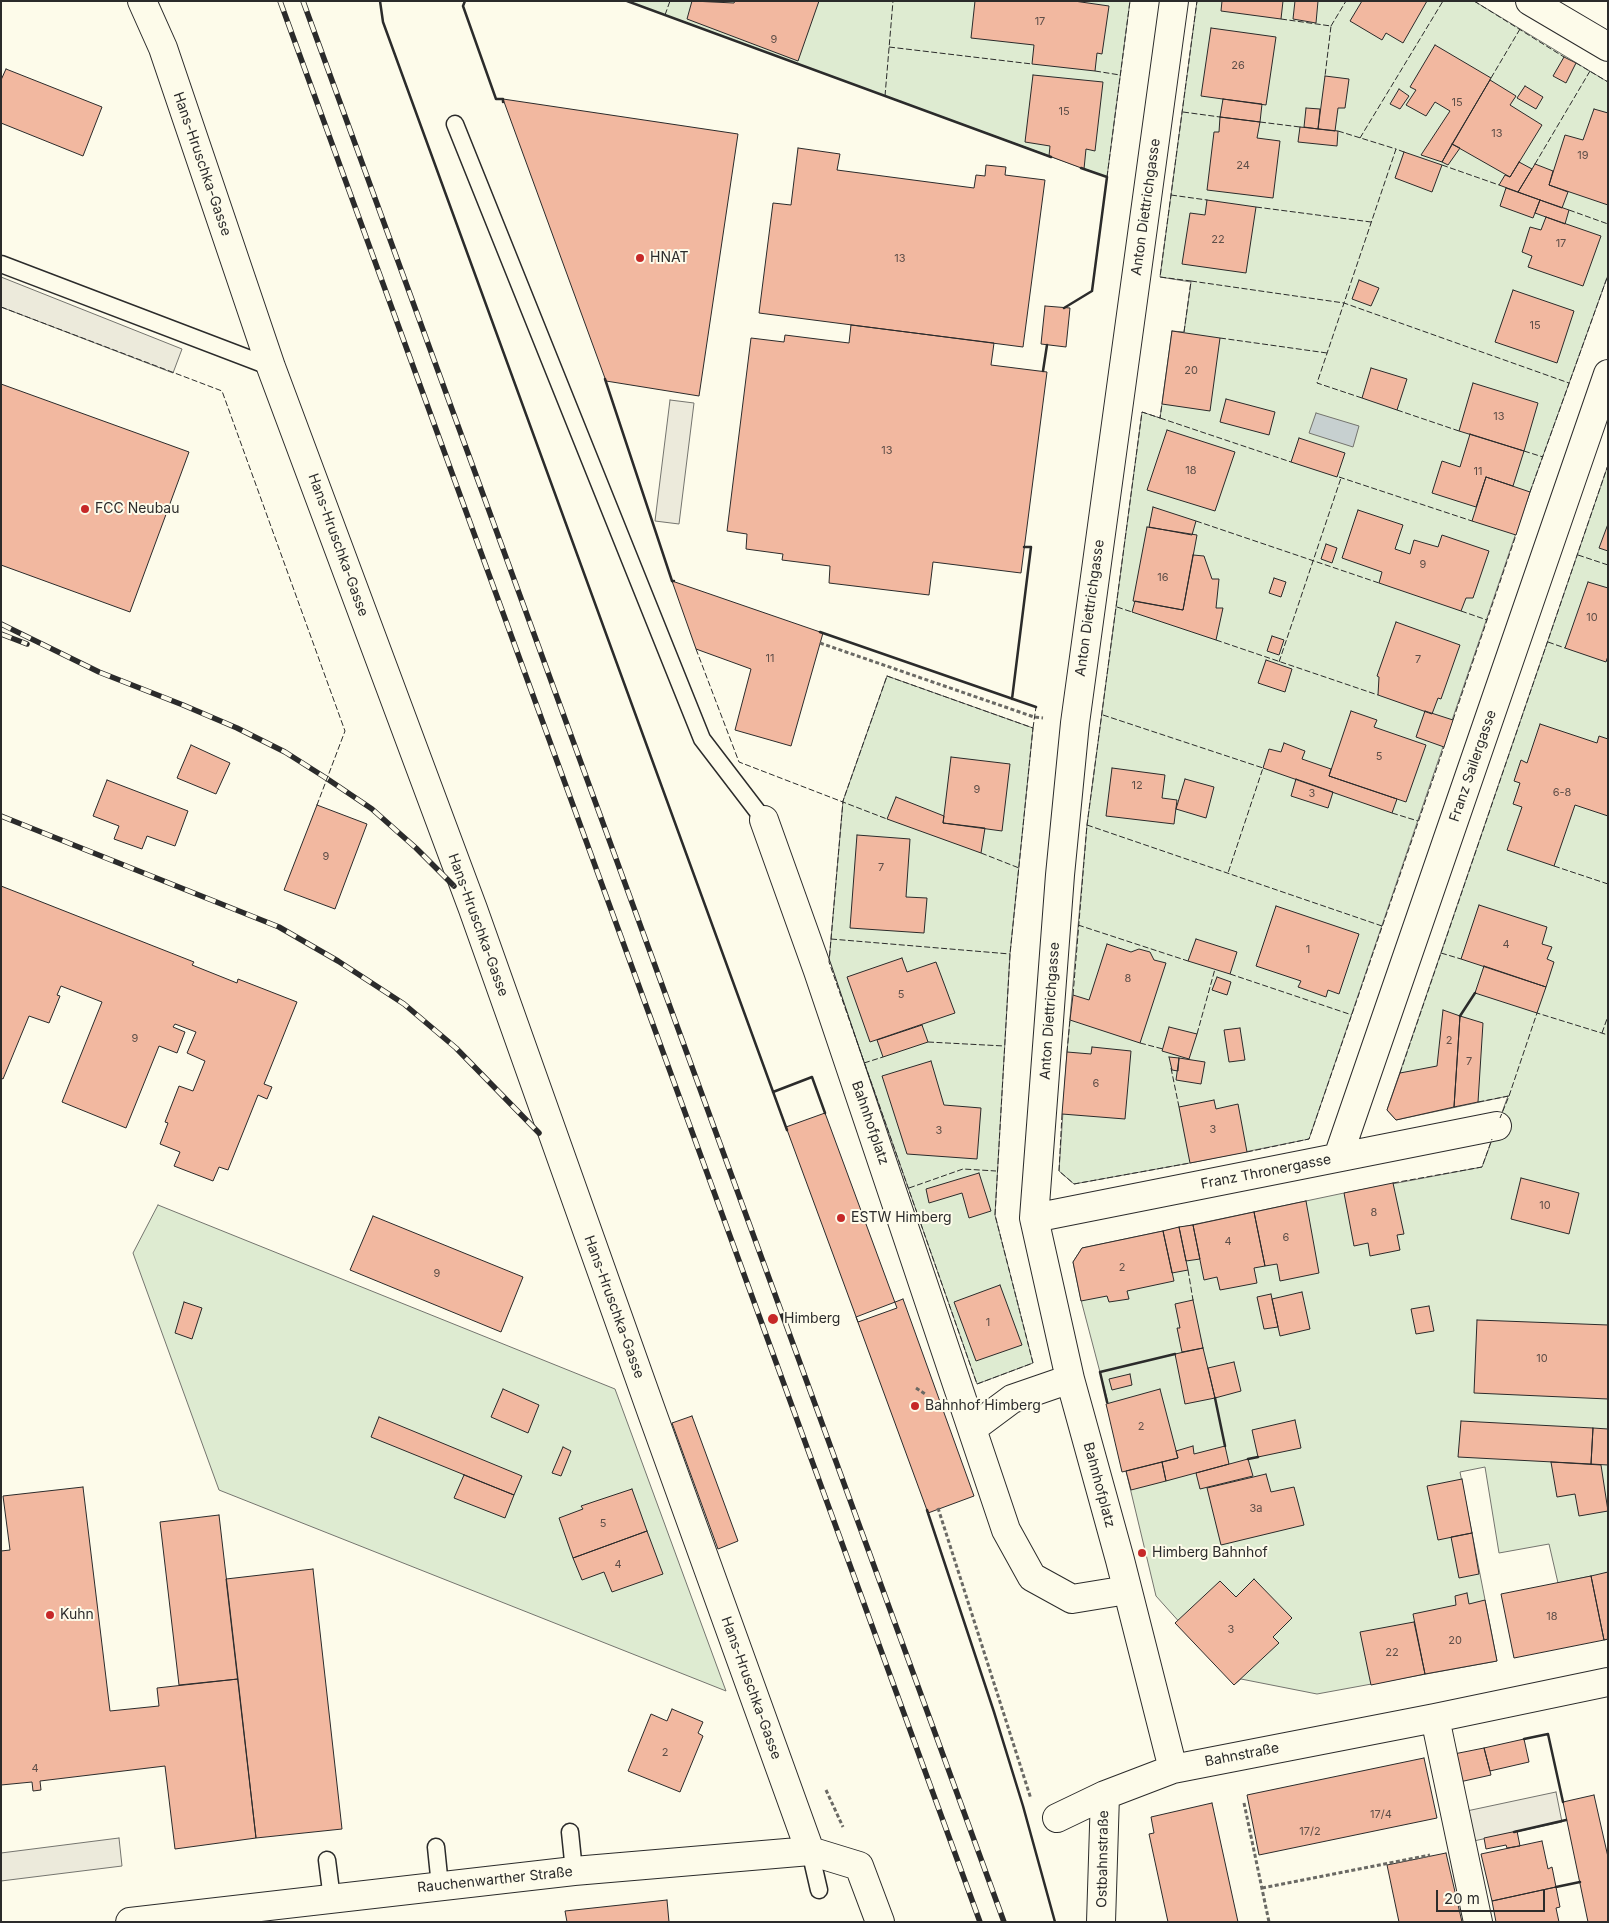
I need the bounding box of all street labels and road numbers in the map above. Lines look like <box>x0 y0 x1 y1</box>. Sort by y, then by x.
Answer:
street label: Hans-Hruschka-Gasse <box>169 90 235 238</box>
street label: Anton Diettrichgasse <box>1128 138 1164 276</box>
street label: Hans-Hruschka-Gasse <box>304 471 372 619</box>
street label: Anton Diettrichgasse <box>1072 539 1108 677</box>
street label: Franz Sailergasse <box>1446 708 1500 824</box>
street label: Hans-Hruschka-Gasse <box>444 851 512 999</box>
street label: Anton Diettrichgasse <box>1037 942 1063 1080</box>
street label: Bahnhofplatz <box>848 1079 892 1167</box>
street label: Franz Thronergasse <box>1199 1151 1333 1193</box>
street label: Hans-Hruschka-Gasse <box>580 1233 648 1381</box>
street label: Bahnhofplatz <box>1080 1441 1118 1529</box>
street label: Hans-Hruschka-Gasse <box>717 1614 785 1762</box>
street label: Bahnstraße <box>1203 1740 1281 1770</box>
street label: Ostbahnstraße <box>1094 1810 1112 1908</box>
street label: Rauchenwarther Straße <box>416 1863 574 1897</box>

